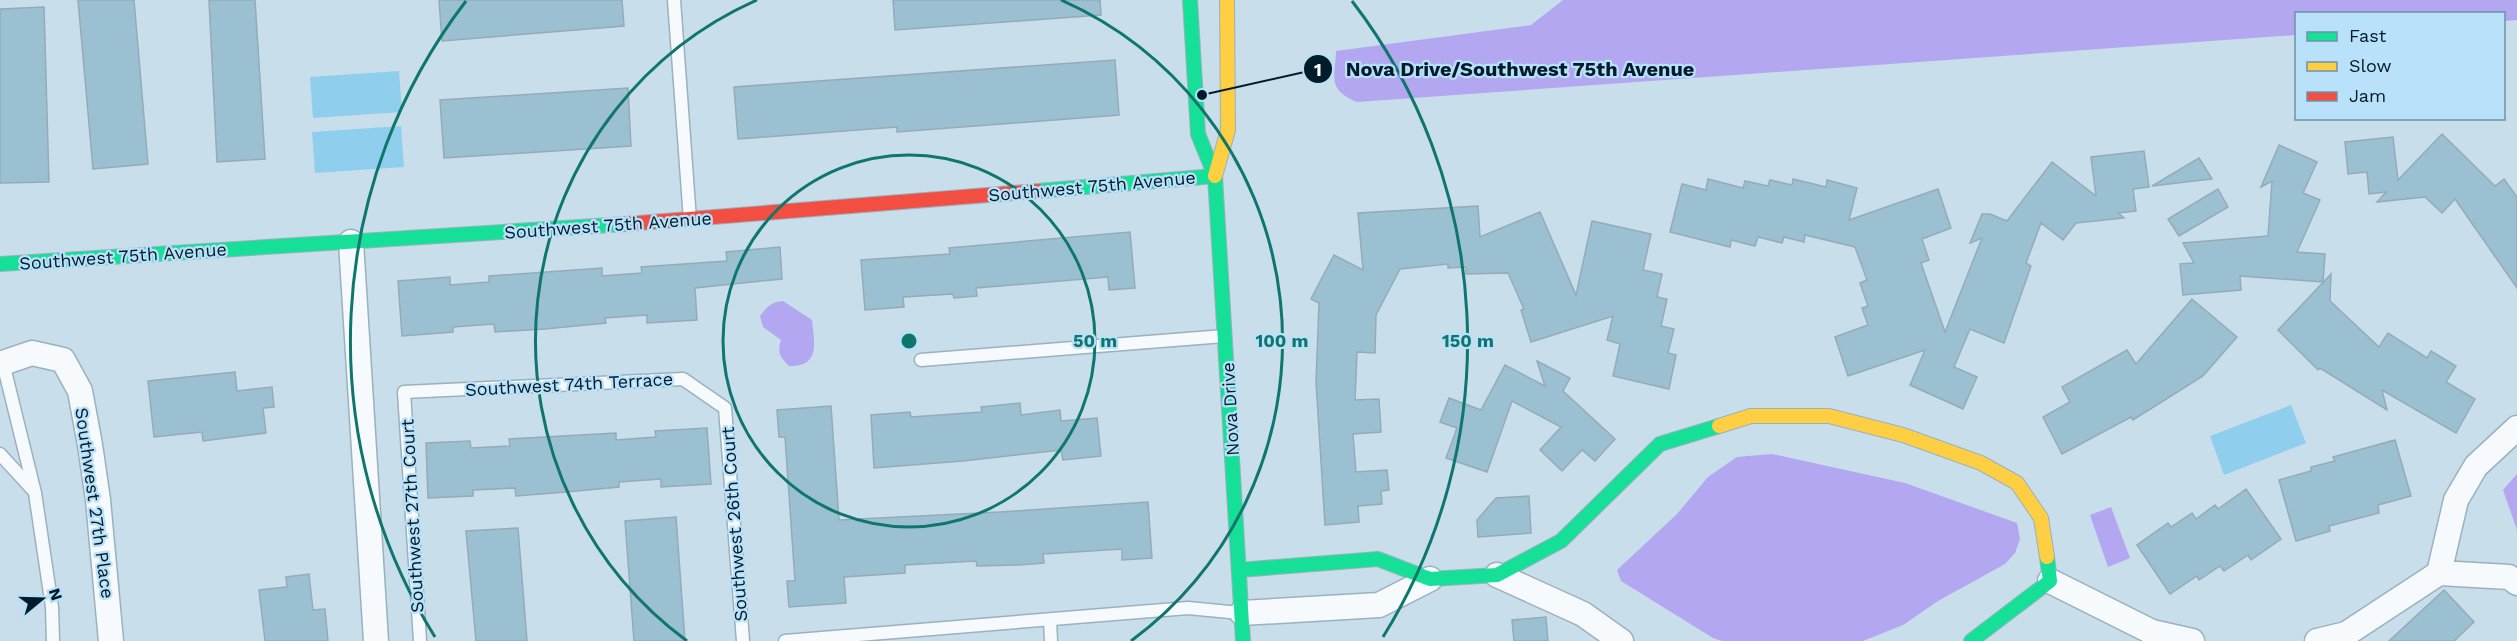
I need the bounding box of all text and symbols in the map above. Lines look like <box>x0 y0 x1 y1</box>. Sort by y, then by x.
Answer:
legend <box>2295 12 2505 120</box>
text: Fast <box>2349 25 2387 46</box>
callout: Nova Drive/Southwest 75th Avenue <box>1303 50 1707 88</box>
text: Slow <box>2349 55 2392 76</box>
text: Nova Drive/Southwest 75th Avenue <box>1346 57 1694 81</box>
text: 1 <box>1314 59 1322 80</box>
text: Jam <box>2349 85 2386 106</box>
street label: Southwest 75th Avenue <box>988 166 1196 206</box>
street label: Southwest 75th Avenue <box>504 207 712 243</box>
street label: Southwest 75th Avenue <box>19 238 227 274</box>
text: 50 m <box>1073 330 1117 351</box>
text: 100 m <box>1255 330 1309 351</box>
text: 150 m <box>1442 330 1494 351</box>
centre of rings <box>899 331 919 351</box>
street label: Nova Drive <box>1217 362 1243 456</box>
street label: Southwest 74th Terrace <box>465 368 673 400</box>
street label: Southwest 27th Place <box>71 406 119 600</box>
street label: Southwest 27th Court <box>396 418 428 613</box>
street label: Southwest 26th Court <box>717 425 751 622</box>
north arrow <box>12 569 72 629</box>
text: N <box>45 586 67 603</box>

